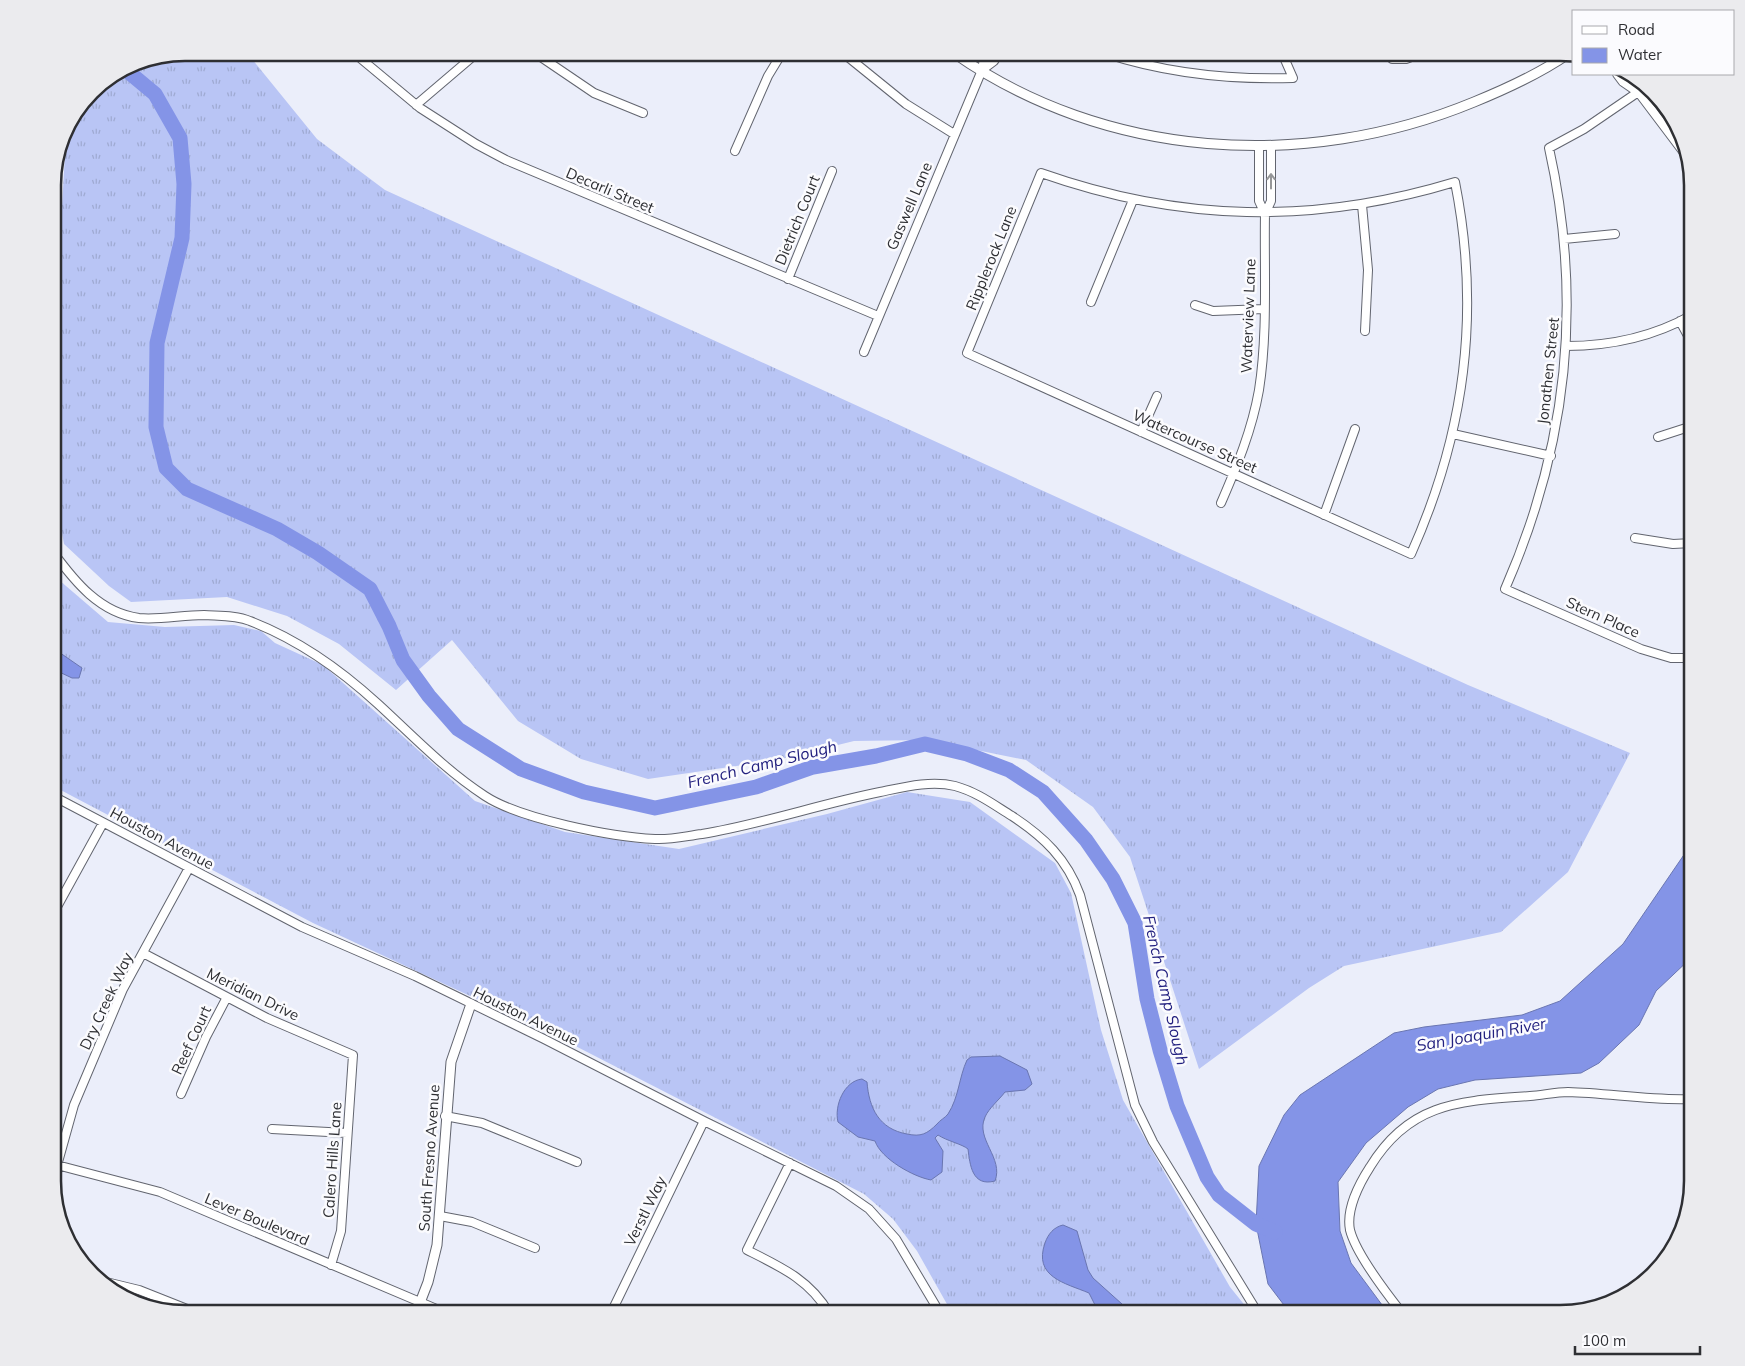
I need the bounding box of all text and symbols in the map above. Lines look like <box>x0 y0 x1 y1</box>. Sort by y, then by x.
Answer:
legend <box>1572 10 1735 75</box>
text: Road <box>1618 20 1655 39</box>
text: Water <box>1618 45 1662 64</box>
street label: Gaswell Lane <box>882 159 936 253</box>
street label: Decarli Street <box>563 163 657 217</box>
street label: Dietrich Court <box>770 172 824 268</box>
one-way arrow <box>1266 173 1276 189</box>
street label: Ripplerock Lane <box>961 203 1021 313</box>
street label: Waterview Lane <box>1237 258 1259 374</box>
street label: Jonathen Street <box>1533 316 1563 426</box>
street label: Watercourse Street <box>1130 405 1260 477</box>
street label: Stern Place <box>1563 592 1643 642</box>
water label: French Camp Slough <box>685 736 839 792</box>
street label: Houston Avenue <box>107 803 217 873</box>
water label: French Camp Slough <box>1139 913 1193 1067</box>
street label: Dry Creek Way <box>75 949 137 1053</box>
street label: Meridian Drive <box>204 963 302 1025</box>
street label: Houston Avenue <box>470 982 582 1050</box>
street label: Reef Court <box>167 1003 215 1077</box>
water label: San Joaquin River <box>1415 1013 1548 1055</box>
street label: South Fresno Avenue <box>414 1084 444 1232</box>
street label: Calero Hills Lane <box>318 1101 346 1219</box>
street label: Verstl Way <box>620 1173 670 1249</box>
street label: Lever Boulevard <box>202 1188 312 1250</box>
scale bar <box>1575 1324 1700 1356</box>
text: 100 m <box>1582 1331 1626 1350</box>

